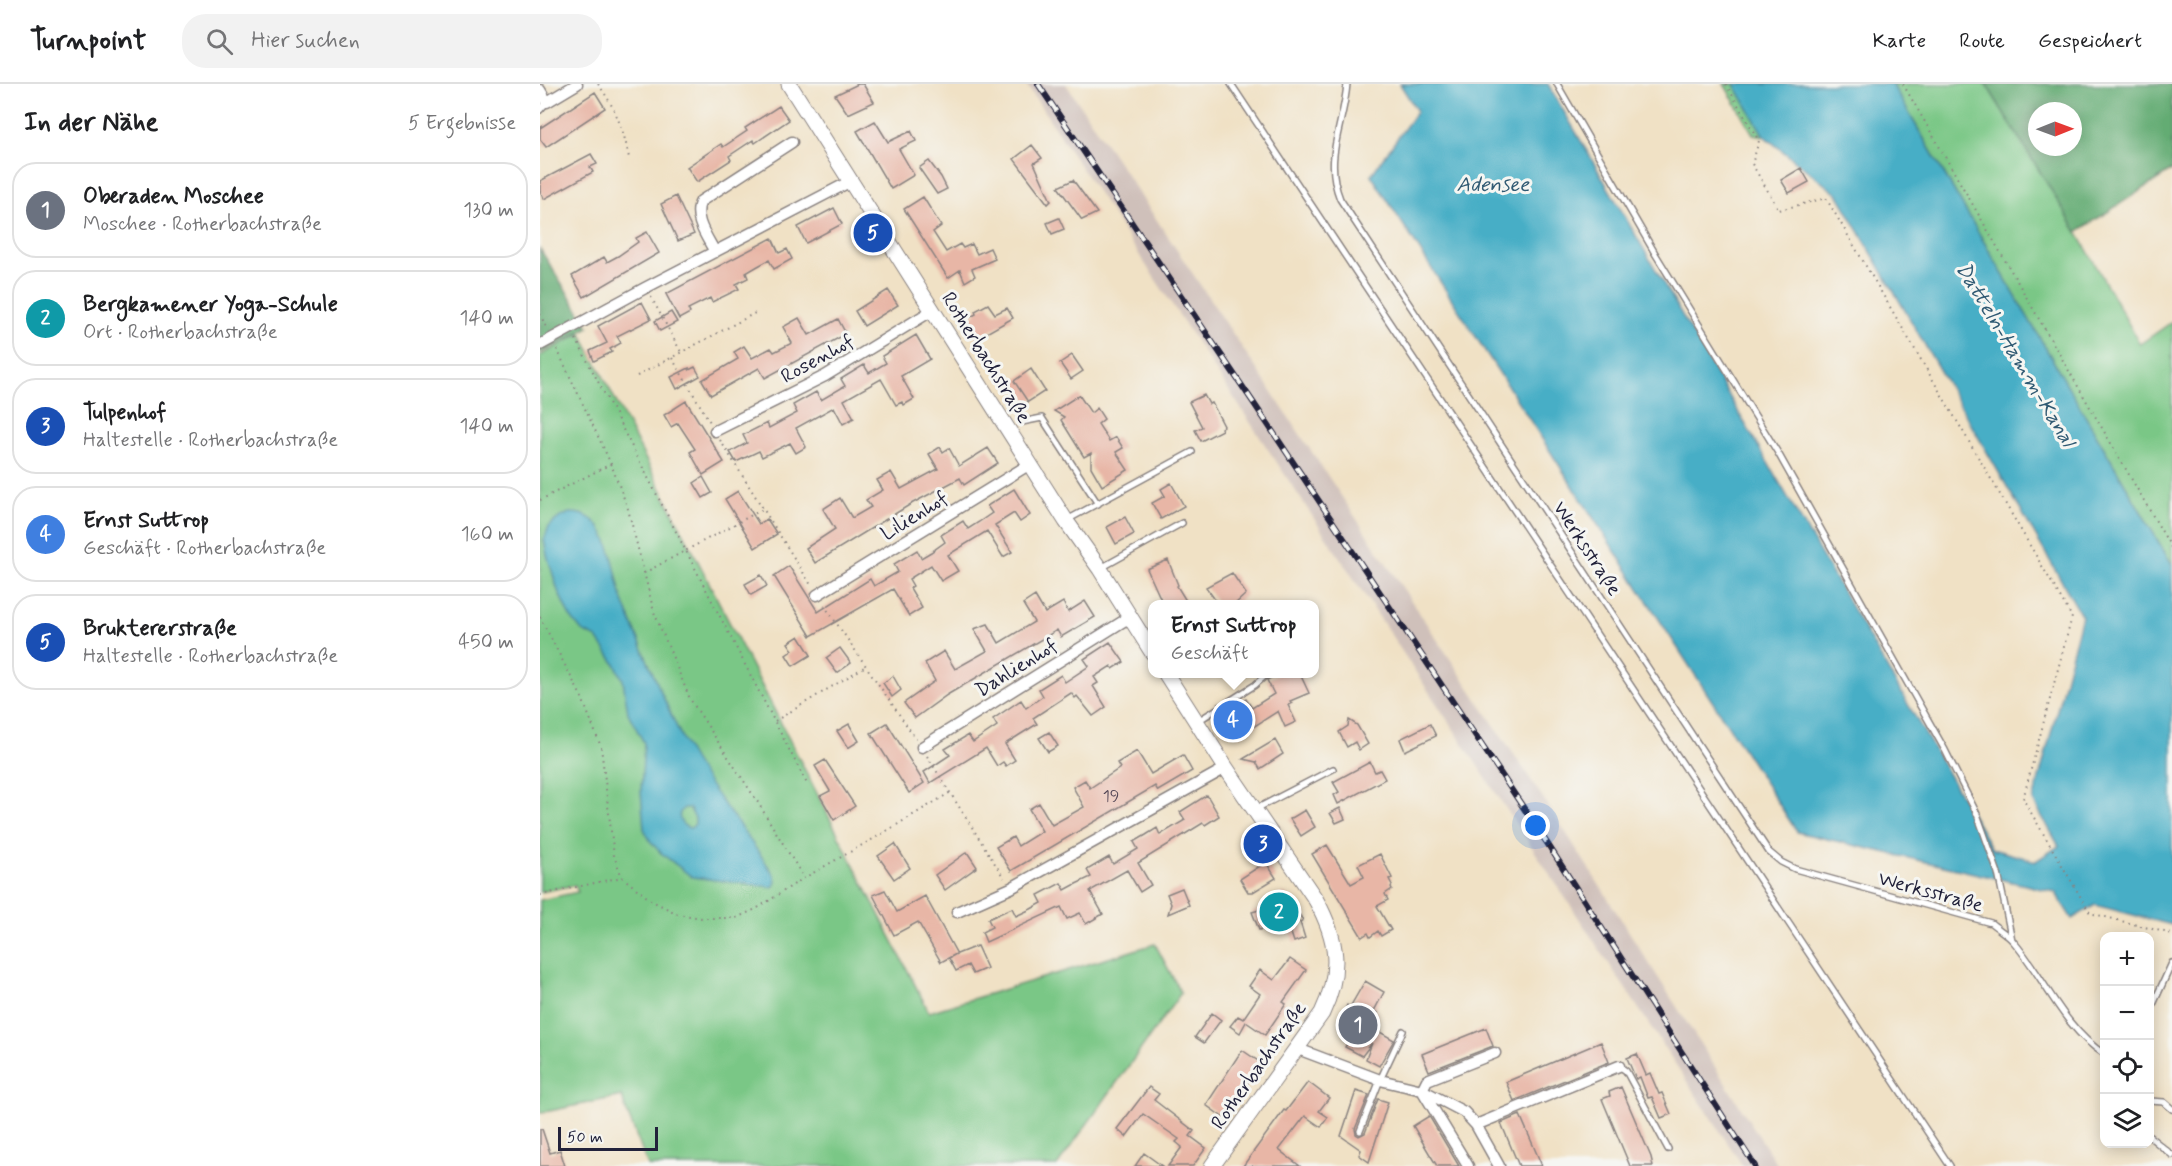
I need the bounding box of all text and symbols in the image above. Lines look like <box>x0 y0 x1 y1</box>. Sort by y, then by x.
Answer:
search box <box>182 14 602 68</box>
text: Turnpoint <box>30 23 146 60</box>
icon: search <box>203 25 236 58</box>
text: Hier suchen <box>251 27 360 55</box>
text: Karte <box>1873 27 1926 55</box>
text: Route <box>1959 27 2005 55</box>
text: Gespeichert <box>2038 27 2142 55</box>
north arrow <box>2028 102 2082 156</box>
text: In der Nähe <box>24 106 158 140</box>
text: 5 Ergebnisse <box>408 110 516 137</box>
water label: Adensee <box>1457 171 1530 199</box>
text: Oberaden Moschee <box>83 183 264 211</box>
text: 1 <box>41 197 50 224</box>
text: 130 m <box>463 197 514 224</box>
pin: 5 <box>854 210 892 256</box>
text: Moschee · Rotherbachstraße <box>83 211 322 238</box>
water label: Datteln-Hamm-Kanal <box>1949 257 2083 454</box>
street label: Rotherbachstraße <box>935 287 1037 429</box>
text: Bergkamener Yoga-Schule <box>83 291 338 319</box>
text: 2 <box>41 305 50 332</box>
text: 140 m <box>460 305 514 332</box>
text: Ort · Rotherbachstraße <box>83 319 278 346</box>
street label: Rosenhof <box>776 328 859 391</box>
text: Tulpenhof <box>83 399 166 427</box>
text: 3 <box>41 413 50 440</box>
text: 140 m <box>460 413 514 440</box>
text: Haltestelle · Rotherbachstraße <box>83 427 338 454</box>
street label: Lilienhof <box>876 485 954 547</box>
street label: Werksstraße <box>1546 496 1627 601</box>
text: Ernst Suttrop <box>83 507 209 535</box>
text: 4 <box>40 521 51 548</box>
text: 160 m <box>461 521 514 548</box>
text: Geschäft · Rotherbachstraße <box>83 535 326 562</box>
popup <box>1148 600 1319 678</box>
text: Ernst Suttrop <box>1170 612 1297 640</box>
text: Bruktererstraße <box>83 615 237 643</box>
text: 5 <box>40 629 52 656</box>
text: 450 m <box>458 629 514 656</box>
street label: Dahlienhof <box>971 632 1063 704</box>
text: Geschäft <box>1170 640 1248 667</box>
text: Haltestelle · Rotherbachstraße <box>83 643 338 670</box>
pin: 4 <box>1214 698 1252 742</box>
house number: 19 <box>1103 786 1119 807</box>
your location <box>1521 811 1550 840</box>
pin: 3 <box>1244 822 1282 867</box>
street label: Werksstraße <box>1875 865 1986 919</box>
pin: 2 <box>1260 890 1298 934</box>
map controls <box>2100 932 2154 1148</box>
button: + <box>2100 932 2154 986</box>
button: − <box>2100 986 2154 1040</box>
street label: Rotherbachstraße <box>1205 997 1313 1135</box>
pin: 1 <box>1338 1002 1378 1048</box>
button: locate <box>2100 1040 2154 1094</box>
button: layers <box>2100 1094 2154 1148</box>
scale bar <box>558 1124 658 1152</box>
text: 50 m <box>567 1127 603 1148</box>

